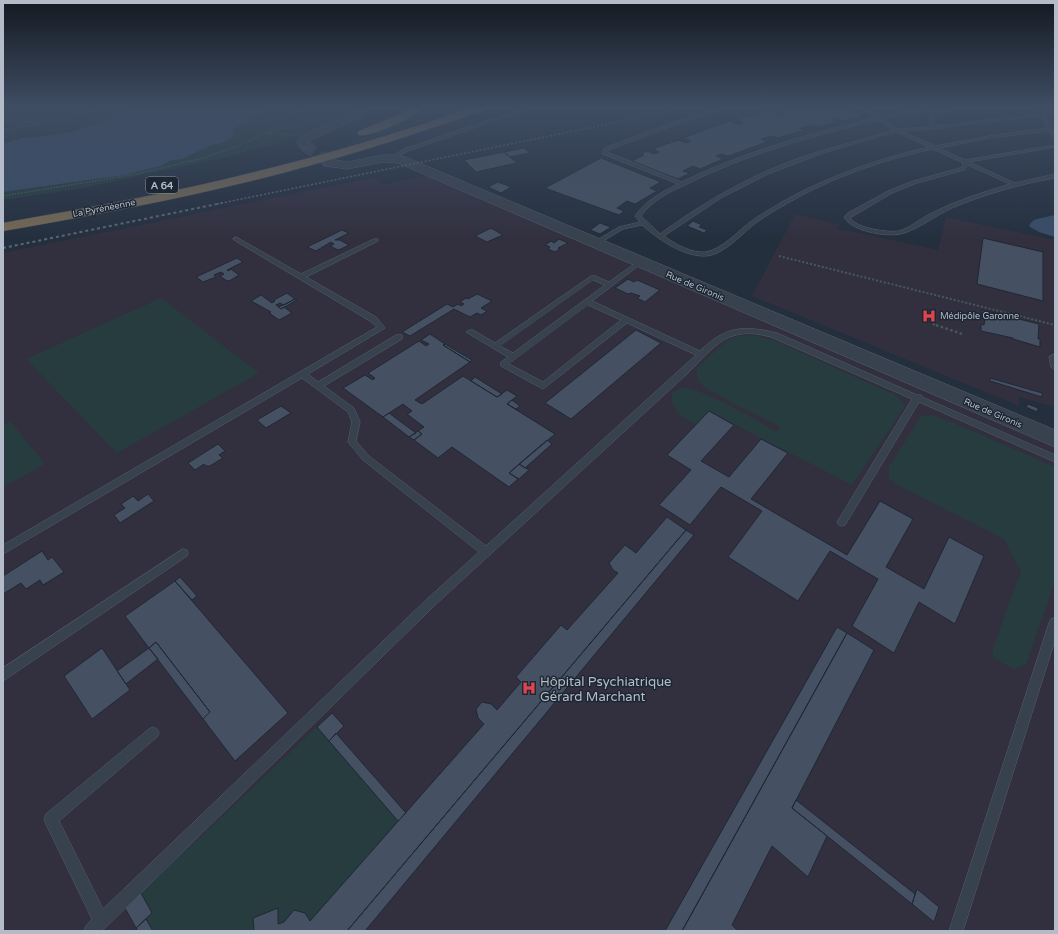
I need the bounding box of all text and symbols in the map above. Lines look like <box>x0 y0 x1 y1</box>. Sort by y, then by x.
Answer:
road number: A 64 <box>146 177 178 193</box>
street label: La Pyrénéenne <box>72 197 136 220</box>
street label: Rue de Gironis <box>664 269 726 304</box>
hospital icon: Médipôle Garonne <box>921 308 937 324</box>
place label: Médipôle Garonne <box>940 311 1019 322</box>
street label: Rue de Gironis <box>962 396 1024 431</box>
place label: Hôpital Psychiatrique Gérard Marchant <box>540 674 671 705</box>
hospital icon: Hôpital Psychiatrique Gérard Marchant <box>521 680 537 696</box>

